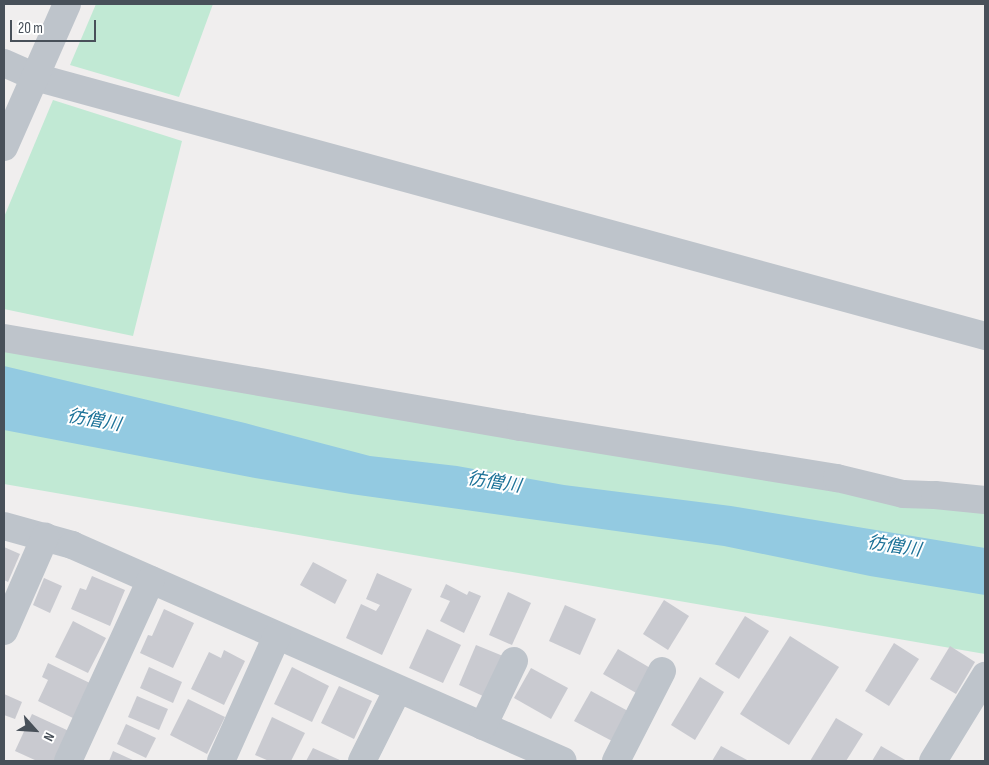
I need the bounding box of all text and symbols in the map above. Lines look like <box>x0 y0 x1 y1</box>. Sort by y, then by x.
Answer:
scale bar <box>12 10 99 42</box>
text: 20 m <box>18 19 43 38</box>
water label: 彷僧川 <box>66 406 122 436</box>
water label: 彷僧川 <box>466 468 522 498</box>
water label: 彷僧川 <box>866 532 922 562</box>
north arrow <box>10 705 60 755</box>
text: N <box>40 730 58 744</box>

